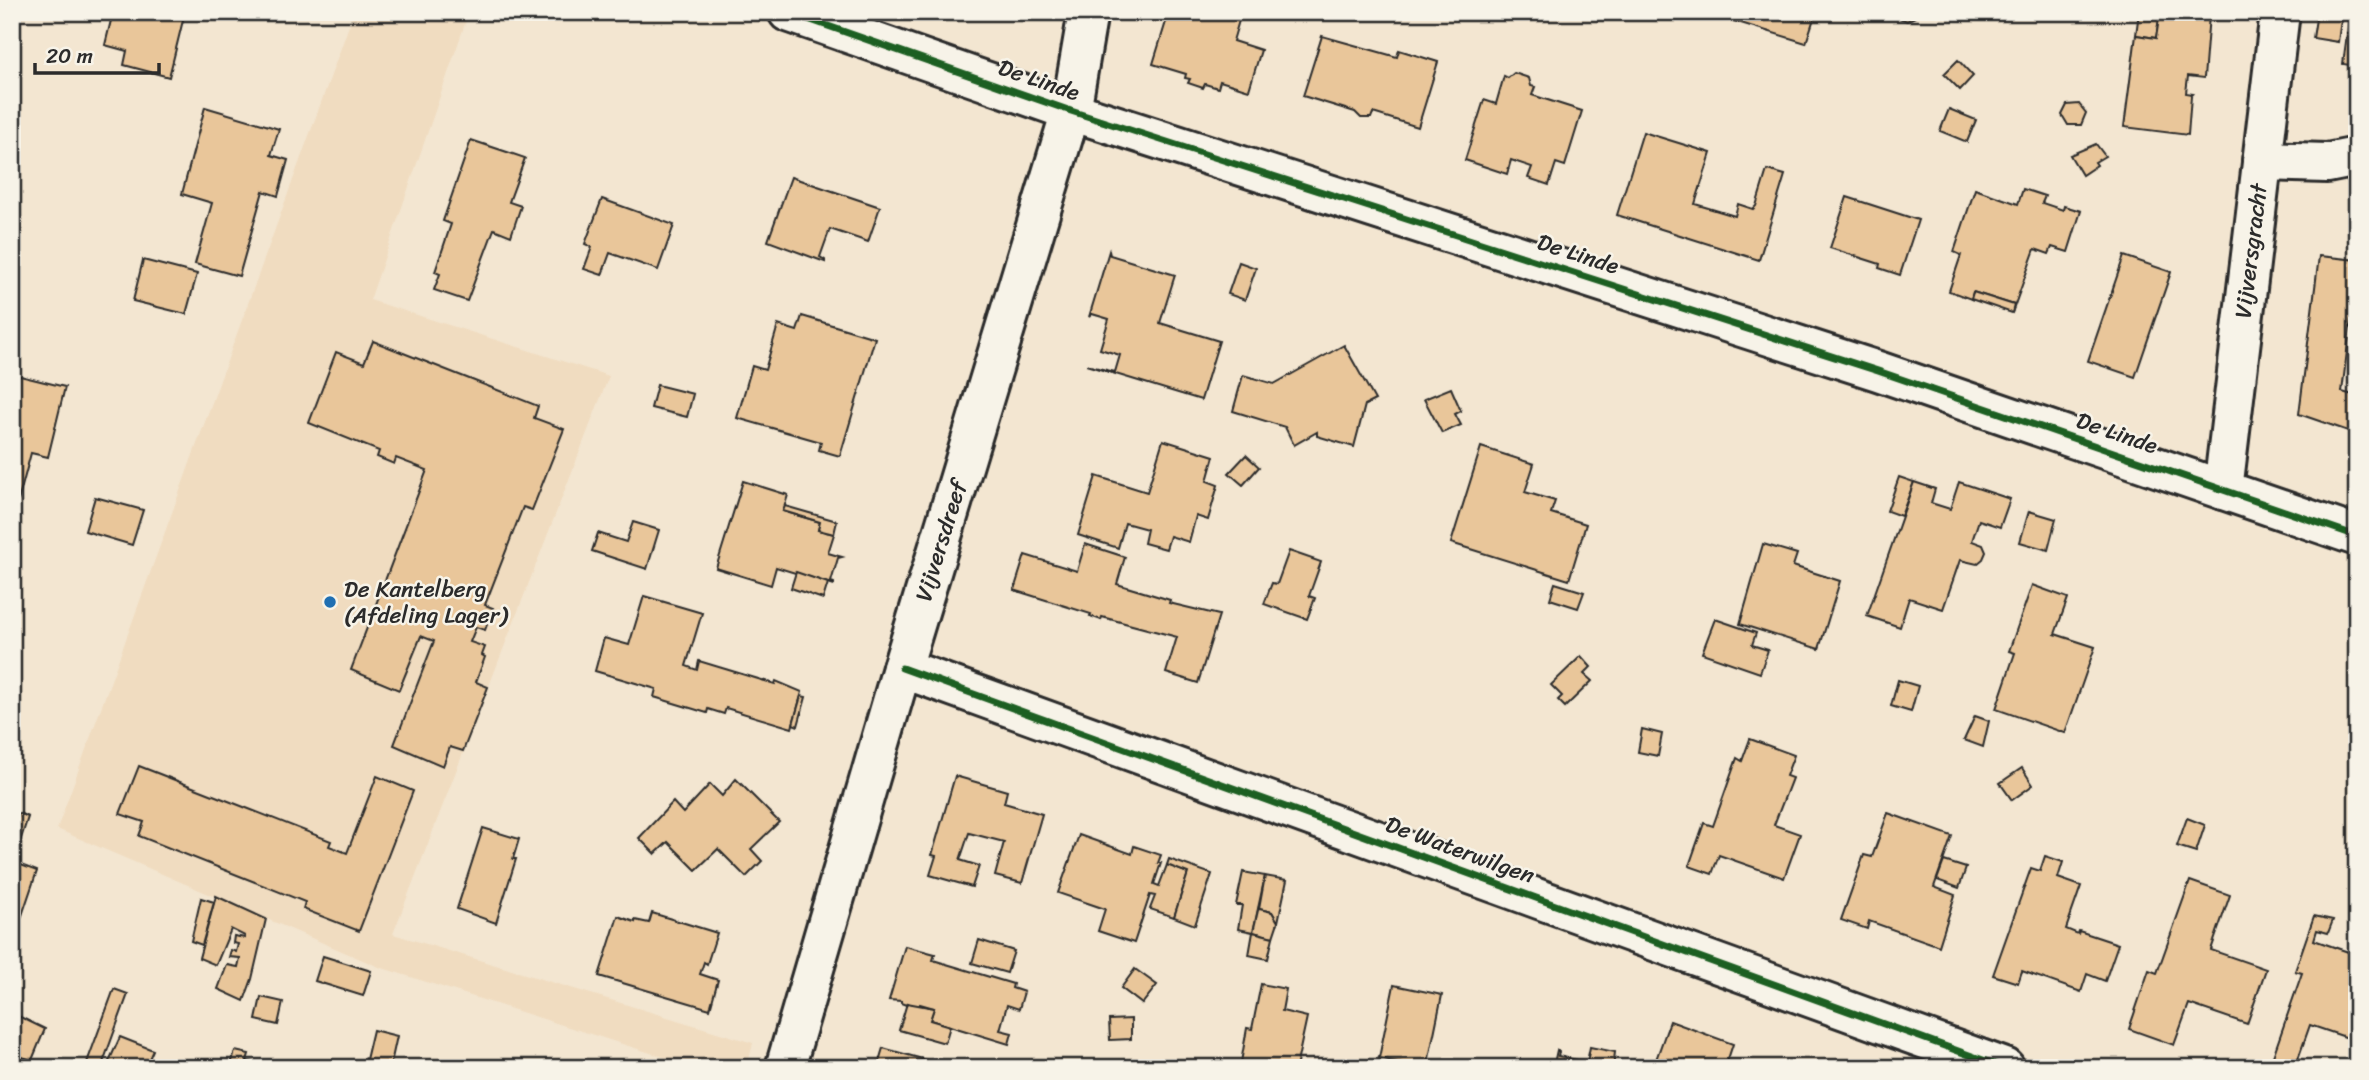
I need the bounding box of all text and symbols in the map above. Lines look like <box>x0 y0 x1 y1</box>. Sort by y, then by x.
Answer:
scale bar <box>35 32 159 76</box>
text: 20 m <box>46 37 93 75</box>
street label: De Linde <box>993 47 1085 113</box>
street label: Vijversgracht <box>2222 180 2280 321</box>
street label: De Linde <box>1532 222 1624 286</box>
street label: De Linde <box>2071 400 2163 466</box>
street label: Vijversdreef <box>903 473 980 607</box>
place label: De Kantelberg (Afdeling Lager) <box>344 569 509 636</box>
marker: De Kantelberg (Afdeling Lager) <box>322 594 338 610</box>
street label: De Waterwilgen <box>1379 804 1541 896</box>

